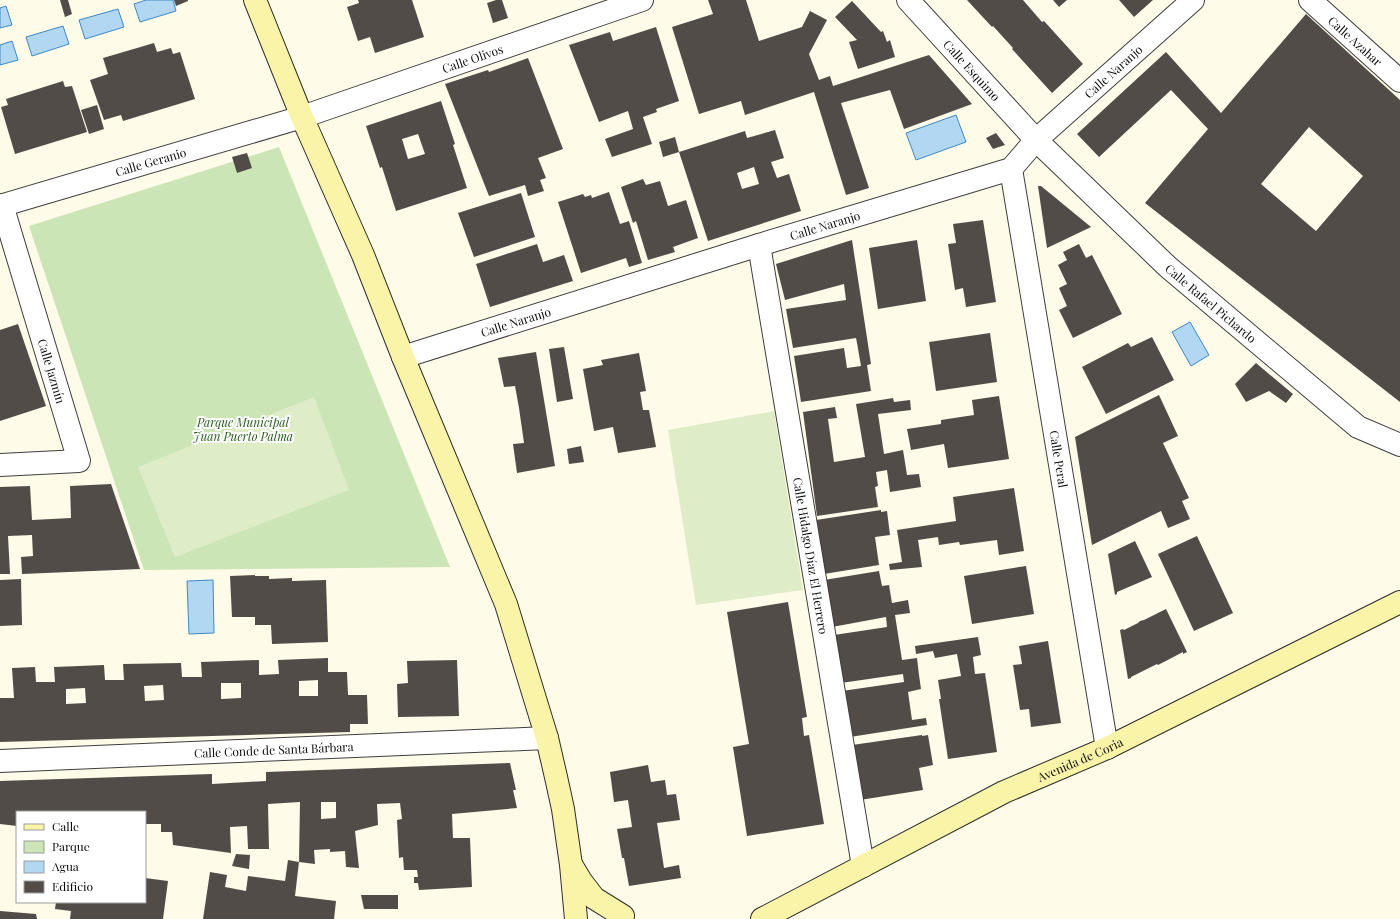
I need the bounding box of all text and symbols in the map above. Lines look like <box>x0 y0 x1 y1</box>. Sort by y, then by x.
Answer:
street label: Calle Azahar <box>1325 12 1386 70</box>
street label: Calle Esquimo <box>940 36 1004 104</box>
street label: Calle Olivos <box>440 40 505 76</box>
street label: Calle Naranjo <box>1081 41 1146 101</box>
street label: Calle Geranio <box>113 143 188 180</box>
street label: Calle Naranjo <box>788 207 862 243</box>
street label: Calle Rafael Pichardo <box>1162 260 1260 346</box>
street label: Calle Naranjo <box>479 303 553 340</box>
street label: Calle Jazmín <box>35 337 69 405</box>
park label: Parque Municipal Juan Puerto Palma <box>193 414 293 444</box>
street label: Calle Peral <box>1046 429 1072 489</box>
street label: Calle Hidalgo Díaz El Herrero <box>790 476 832 636</box>
street label: Avenida de Coria <box>1034 733 1125 785</box>
street label: Calle Conde de Santa Bárbara <box>194 738 354 761</box>
legend <box>16 811 146 903</box>
text: Calle <box>52 818 79 834</box>
text: Parque <box>52 838 90 854</box>
text: Agua <box>51 858 79 874</box>
text: Edificio <box>52 878 94 894</box>

